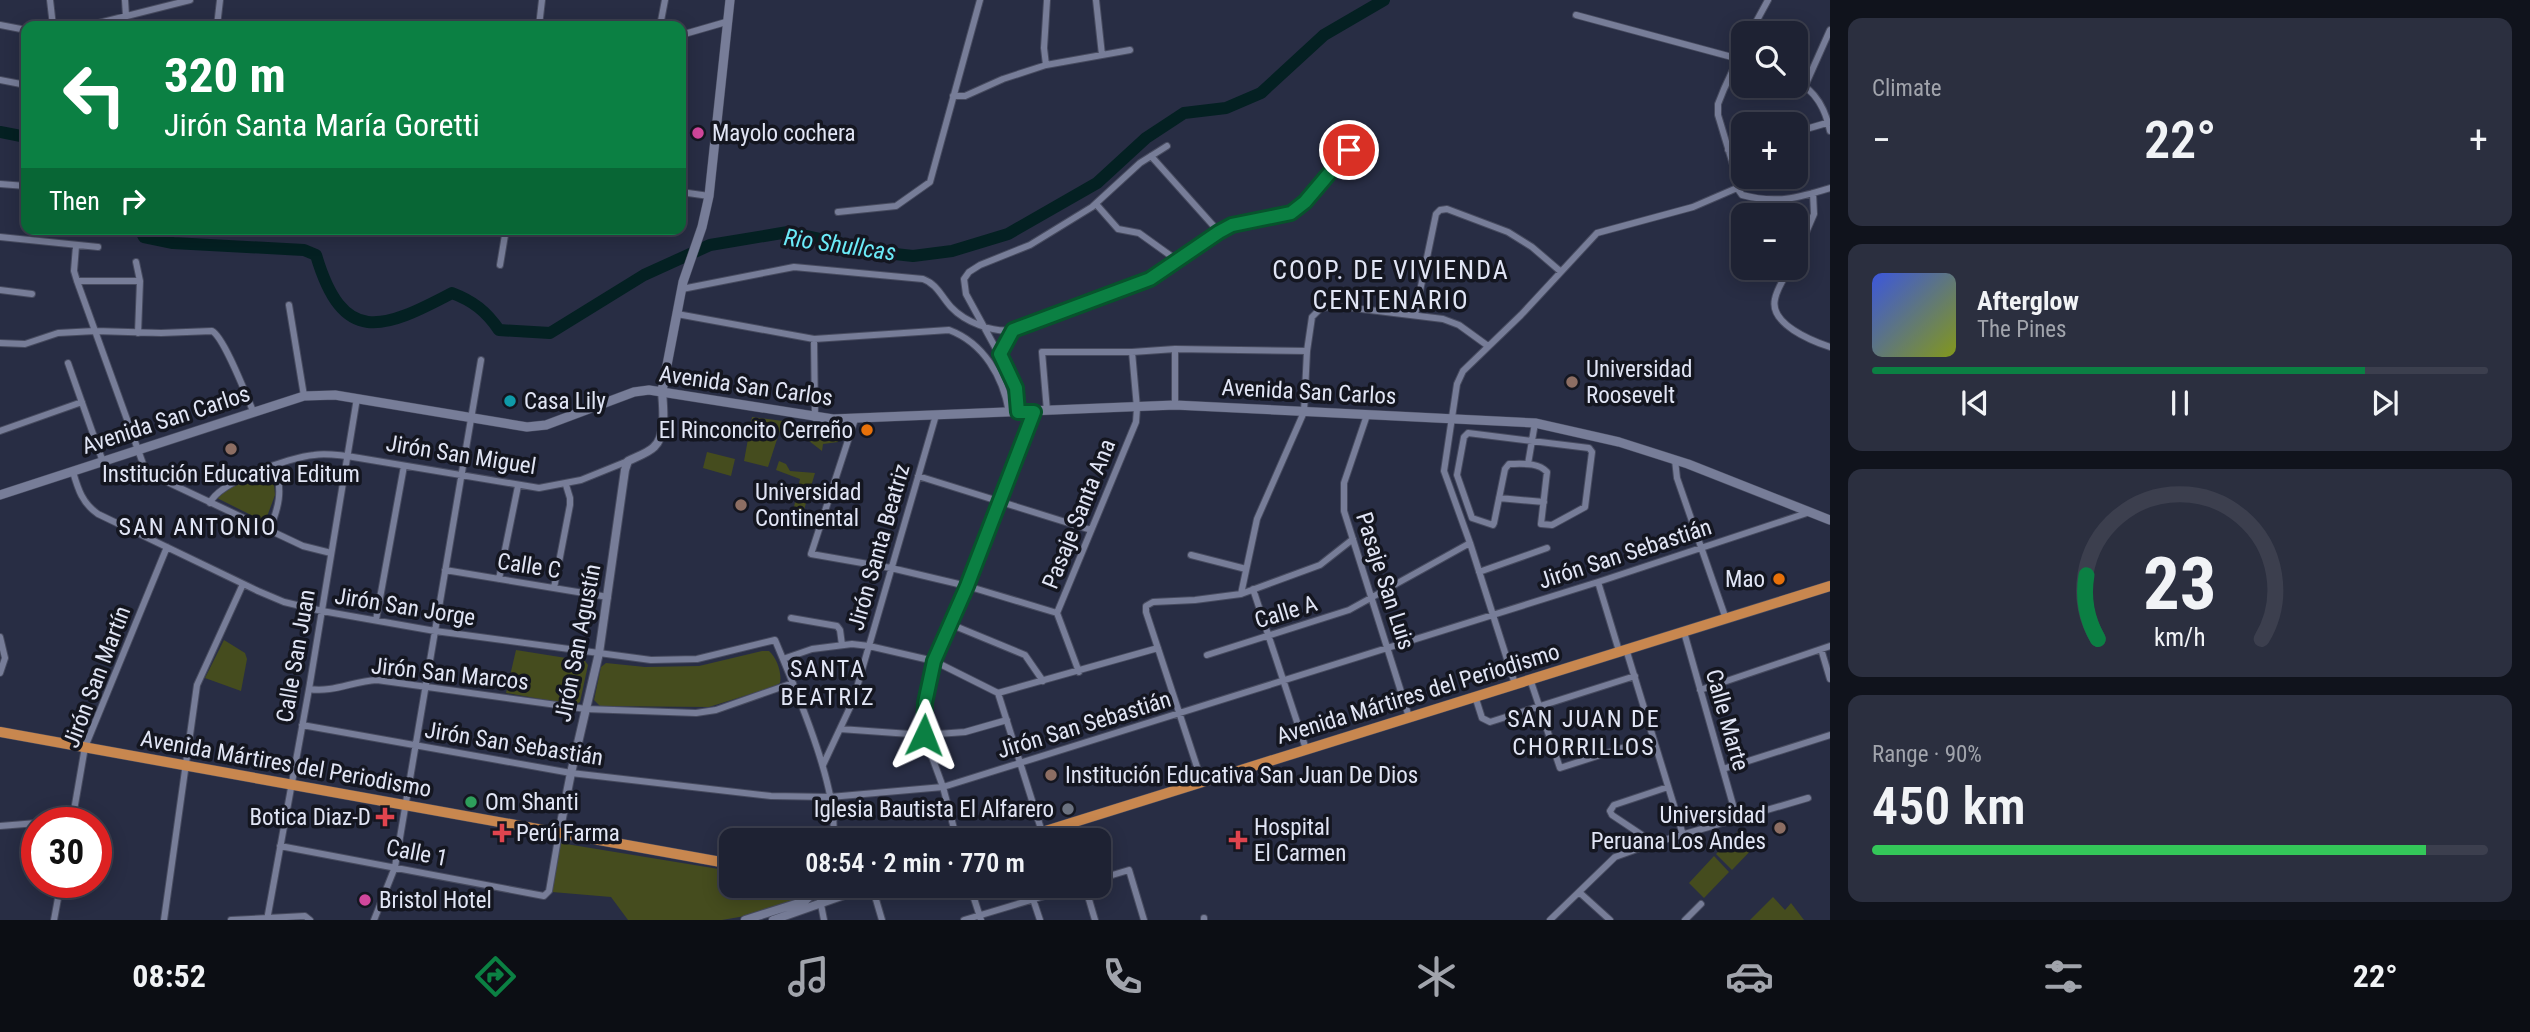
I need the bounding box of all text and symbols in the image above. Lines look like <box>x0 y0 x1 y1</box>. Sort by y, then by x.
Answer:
map controls <box>1731 21 1808 280</box>
button: search <box>1731 21 1808 98</box>
text: 320 m <box>164 47 286 104</box>
icon: left <box>49 49 140 140</box>
text: Climate <box>1872 75 1942 102</box>
text: Jirón Santa María Goretti <box>164 106 480 144</box>
text: 22° <box>2144 110 2216 171</box>
button: + <box>1731 112 1808 189</box>
text: − <box>1872 118 1891 162</box>
text: + <box>2469 118 2488 162</box>
place label: Mayolo cochera <box>712 120 856 147</box>
pin <box>1319 120 1379 180</box>
marker: Mayolo cochera <box>690 125 706 141</box>
icon: arrive <box>1330 131 1368 169</box>
icon: right <box>114 182 152 220</box>
text: Then <box>49 186 100 216</box>
button: − <box>1731 203 1808 280</box>
water label: Rio Shullcas <box>782 223 898 267</box>
district label: COOP. DE VIVIENDA CENTENARIO <box>1272 255 1510 315</box>
text: Afterglow <box>1977 286 2079 316</box>
text: The Pines <box>1977 316 2067 343</box>
place label: Universidad Roosevelt <box>1586 356 1692 409</box>
street label: Avenida San Carlos <box>657 360 835 412</box>
street label: Avenida San Carlos <box>1221 374 1397 410</box>
marker: Universidad Roosevelt <box>1564 374 1580 390</box>
street label: Avenida San Carlos <box>79 380 253 460</box>
icon: previous <box>1956 384 1994 422</box>
icon: pause <box>2161 384 2199 422</box>
icon: next <box>2366 384 2404 422</box>
place label: Casa Lily <box>524 388 606 415</box>
marker: Casa Lily <box>502 393 518 409</box>
place label: El Rinconcito Cerreño <box>659 417 853 444</box>
marker: El Rinconcito Cerreño <box>859 422 875 438</box>
street label: Jirón San Miguel <box>384 430 538 480</box>
street label: Pasaje Santa Ana <box>1037 435 1121 593</box>
marker: Institución Educativa Editum <box>223 441 239 457</box>
place label: Institución Educativa Editum <box>102 461 360 488</box>
street label: Jirón Santa Beatriz <box>842 461 916 633</box>
place label: Universidad Continental <box>755 479 861 532</box>
marker: Universidad Continental <box>733 497 749 513</box>
street label: Pasaje San Luis <box>1350 509 1420 653</box>
district label: SAN ANTONIO <box>119 513 277 541</box>
street label: Jirón San Sebastián <box>1535 513 1715 595</box>
text: 23 <box>2143 541 2217 627</box>
street label: Calle C <box>495 548 563 584</box>
street label: Jirón San Agustín <box>549 562 607 724</box>
place label: Mao <box>1725 566 1765 593</box>
marker: Mao <box>1771 571 1787 587</box>
street label: Jirón San Jorge <box>333 583 477 631</box>
street label: Calle San Juan <box>271 587 321 725</box>
street label: Calle A <box>1251 590 1321 634</box>
street label: Jirón San Martín <box>58 602 136 752</box>
text: km/h <box>2154 623 2206 652</box>
street label: Avenida Mártires del Periodismo <box>1273 638 1563 750</box>
street label: Jirón San Marcos <box>370 652 530 696</box>
district label: SANTA BEATRIZ <box>780 655 876 711</box>
street label: Calle Marte <box>1700 666 1754 774</box>
street label: Jirón San Sebastián <box>994 686 1174 764</box>
position arrow <box>887 698 961 772</box>
district label: SAN JUAN DE CHORRILLOS <box>1507 705 1661 761</box>
street label: Jirón San Sebastián <box>423 717 605 771</box>
street label: Avenida Mártires del Periodismo <box>139 725 433 803</box>
text: Range · 90% <box>1872 741 1982 768</box>
place label: Institución Educativa San Juan De Dios <box>1065 762 1418 789</box>
marker: Institución Educativa San Juan De Dios <box>1043 767 1059 783</box>
text: 450 km <box>1872 776 2026 837</box>
place label: Om Shanti <box>485 789 579 816</box>
marker: Om Shanti <box>463 794 479 810</box>
place label: Iglesia Bautista El Alfarero <box>814 796 1054 823</box>
marker: Iglesia Bautista El Alfarero <box>1060 801 1076 817</box>
place label: Universidad Peruana Los Andes <box>1591 802 1766 855</box>
place label: Botica Diaz-D <box>250 804 371 831</box>
speed limit sign: 30 <box>21 807 112 898</box>
marker: Botica Diaz-D <box>377 809 393 825</box>
place label: Hospital El Carmen <box>1254 814 1346 867</box>
place label: Perú Farma <box>516 820 620 847</box>
marker: Universidad Peruana Los Andes <box>1772 820 1788 836</box>
marker: Perú Farma <box>494 825 510 841</box>
marker: Hospital El Carmen <box>1228 830 1248 850</box>
street label: Calle 1 <box>384 834 450 872</box>
text: 08:54 · 2 min · 770 m <box>805 848 1025 878</box>
place label: Bristol Hotel <box>379 887 492 914</box>
marker: Bristol Hotel <box>357 892 373 908</box>
icon: directions <box>471 952 520 1001</box>
icon: music <box>784 952 833 1001</box>
icon: phone <box>1098 952 1147 1001</box>
icon: climate <box>1412 952 1461 1001</box>
icon: car <box>1725 952 1774 1001</box>
icon: filters <box>2039 952 2088 1001</box>
text: 08:52 <box>132 957 206 995</box>
text: 22° <box>2353 957 2398 995</box>

